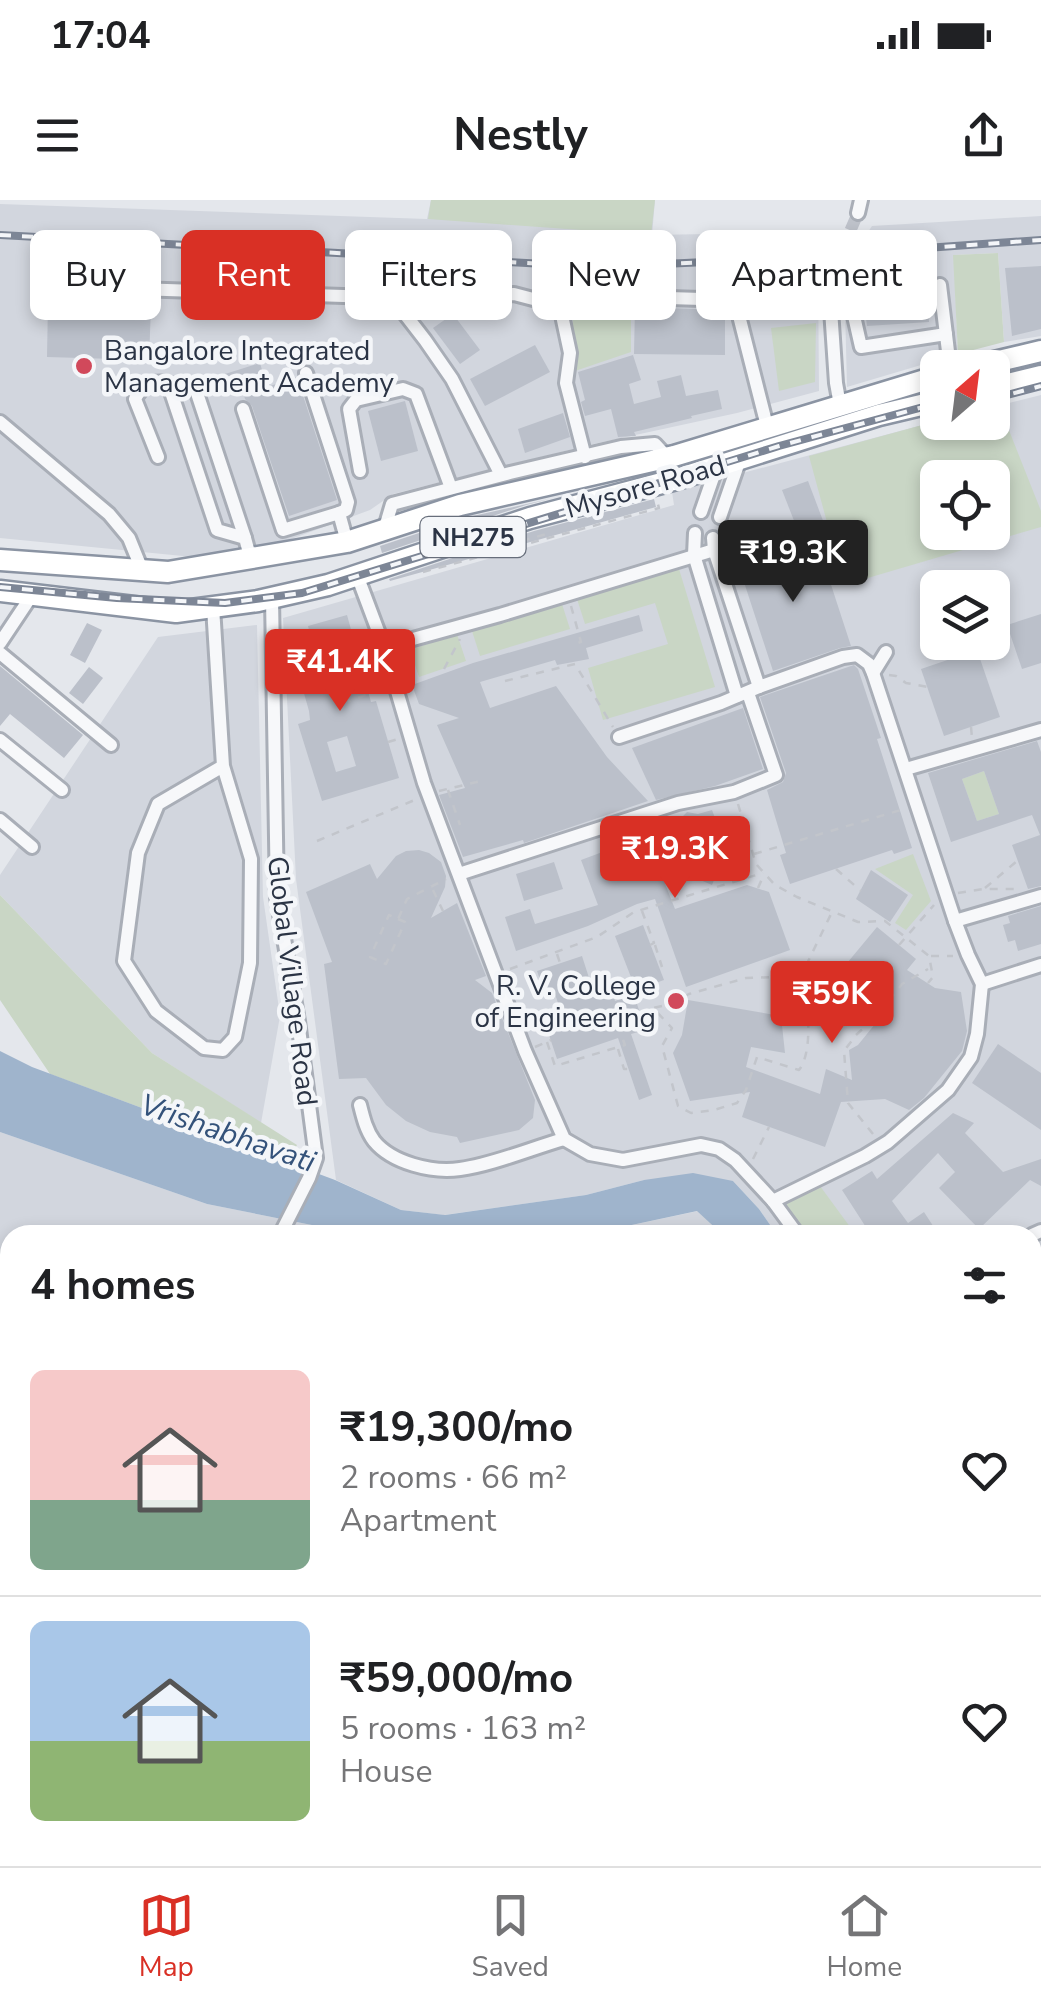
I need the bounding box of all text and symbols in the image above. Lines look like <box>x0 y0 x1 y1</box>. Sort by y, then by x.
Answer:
text: 17:04 <box>50 10 151 61</box>
text: Nestly <box>453 105 588 166</box>
icon: menu <box>30 108 85 163</box>
icon: share <box>956 108 1011 163</box>
chip: Buy <box>30 230 161 320</box>
chip: Rent <box>181 230 325 320</box>
chip: Filters <box>345 230 512 320</box>
chip: New <box>532 230 676 320</box>
chip: Apartment <box>696 230 937 320</box>
place label: Bangalore Integrated Management Academy <box>104 332 395 402</box>
north arrow <box>920 350 1010 440</box>
map controls <box>920 350 1010 660</box>
marker: Bangalore Integrated Management Academy <box>73 355 95 377</box>
street label: Mysore Road <box>561 446 729 528</box>
button: locate <box>920 460 1010 550</box>
road number: NH275 <box>420 517 526 557</box>
pin: ₹19.3K <box>712 520 874 605</box>
text: ₹19.3K <box>740 531 846 574</box>
button: layers <box>920 570 1010 660</box>
pin: ₹41.4K <box>259 629 421 714</box>
text: ₹41.4K <box>287 640 393 683</box>
pin: ₹19.3K <box>594 816 756 901</box>
text: ₹19.3K <box>622 827 728 870</box>
street label: Global Village Road <box>258 854 326 1108</box>
pin: ₹59K <box>773 961 891 1046</box>
place label: R. V. College of Engineering <box>474 967 656 1037</box>
text: ₹59K <box>793 972 871 1015</box>
marker: R. V. College of Engineering <box>665 990 687 1012</box>
water label: Vrishabhavati <box>135 1084 322 1183</box>
text: 4 homes <box>30 1257 195 1314</box>
icon: filters <box>957 1258 1012 1313</box>
text: ₹19,300/mo <box>340 1399 573 1456</box>
icon: home <box>110 1410 230 1530</box>
icon: heart <box>957 1443 1012 1498</box>
text: 2 rooms · 66 m² <box>340 1456 567 1499</box>
text: Apartment <box>340 1499 496 1542</box>
text: ₹59,000/mo <box>340 1650 573 1707</box>
icon: home <box>110 1661 230 1781</box>
icon: heart <box>957 1694 1012 1749</box>
text: 5 rooms · 163 m² <box>340 1707 586 1750</box>
text: House <box>340 1750 433 1793</box>
tab: Map <box>139 1888 194 1986</box>
tab: Saved <box>472 1888 549 1986</box>
tab: Home <box>826 1888 902 1986</box>

